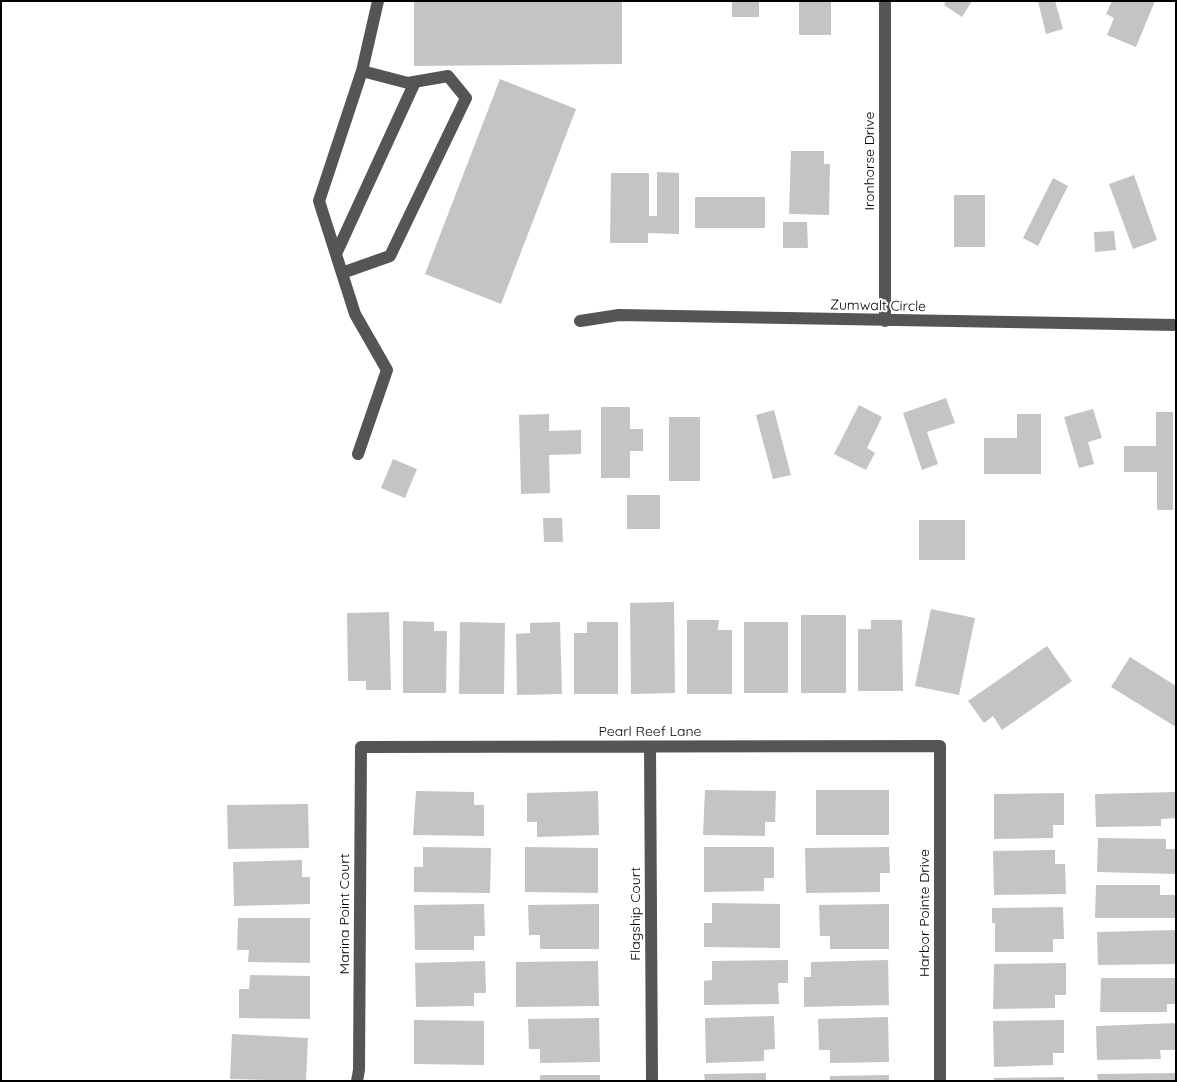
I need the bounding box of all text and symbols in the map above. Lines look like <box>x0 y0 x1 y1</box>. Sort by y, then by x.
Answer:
street label: Ironhorse Drive <box>862 112 878 210</box>
street label: Zumwalt Circle <box>830 297 926 315</box>
street label: Pearl Reef Lane <box>598 724 702 740</box>
street label: Harbor Pointe Drive <box>917 849 933 977</box>
street label: Marina Point Court <box>337 854 353 974</box>
street label: Flagship Court <box>628 867 644 961</box>

